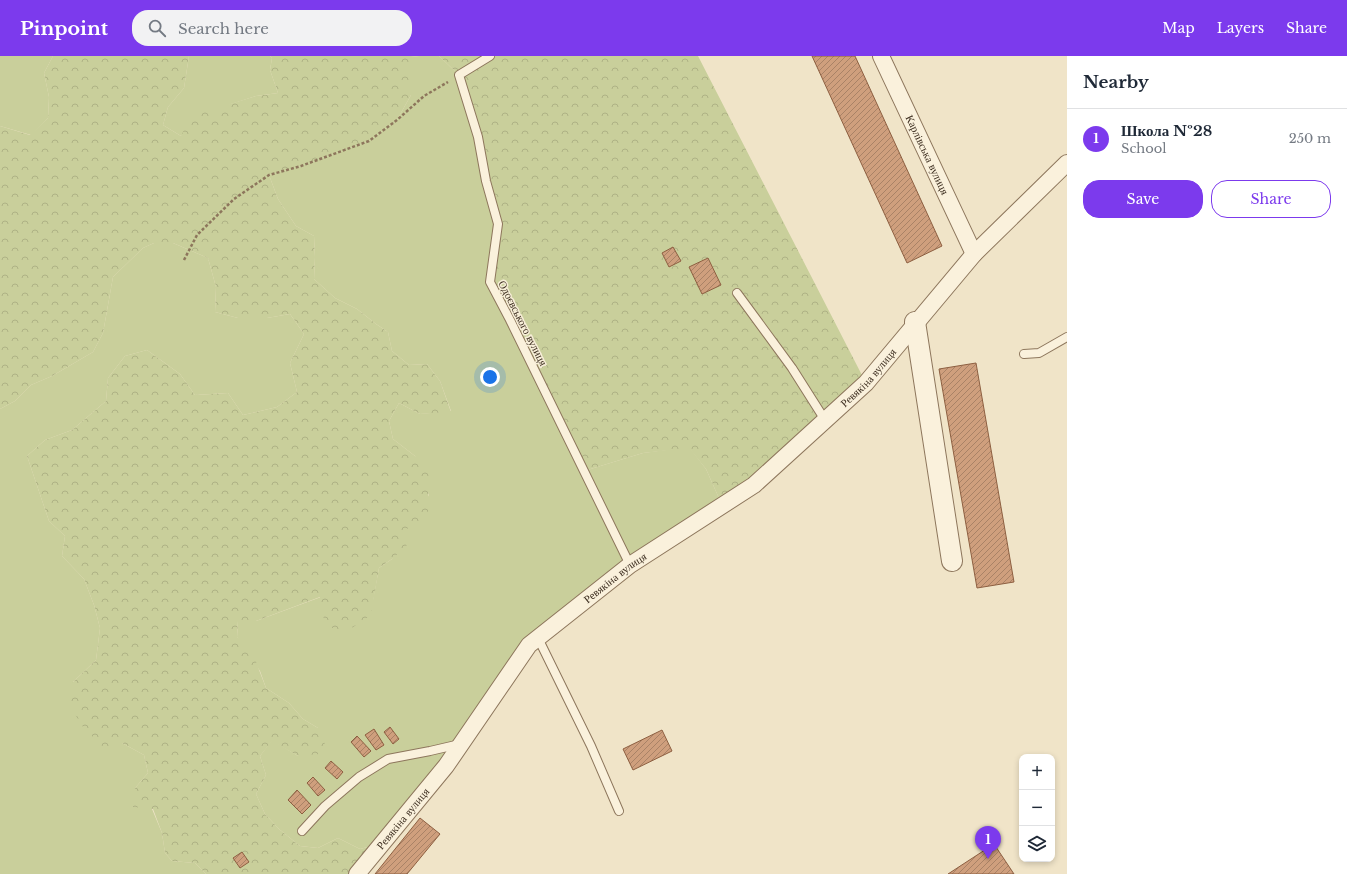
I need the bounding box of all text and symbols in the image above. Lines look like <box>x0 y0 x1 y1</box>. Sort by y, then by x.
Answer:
search box <box>132 10 412 46</box>
text: Pinpoint <box>20 17 108 40</box>
icon: search <box>146 17 168 39</box>
text: Search here <box>178 19 269 38</box>
text: Map <box>1162 19 1195 37</box>
text: Layers <box>1217 19 1264 37</box>
text: Share <box>1286 19 1327 37</box>
text: Nearby <box>1083 72 1149 93</box>
street label: Карлівська вулиця <box>903 113 952 197</box>
text: Школа №28 <box>1121 121 1212 140</box>
text: 1 <box>1093 130 1099 147</box>
text: 250 m <box>1289 130 1331 147</box>
text: School <box>1121 140 1167 157</box>
button: Save <box>1083 180 1203 218</box>
button: Share <box>1211 180 1331 218</box>
street label: Одоєвського вулиця <box>495 278 551 368</box>
street label: Ревякіна вулиця <box>837 345 899 410</box>
your location <box>480 367 500 387</box>
street label: Ревякіна вулиця <box>581 549 649 606</box>
map controls <box>1019 754 1055 862</box>
button: + <box>1019 754 1055 790</box>
street label: Ревякіна вулиця <box>373 785 432 852</box>
button: − <box>1019 790 1055 826</box>
pin: 1 <box>975 826 1001 859</box>
button: layers <box>1019 826 1055 862</box>

